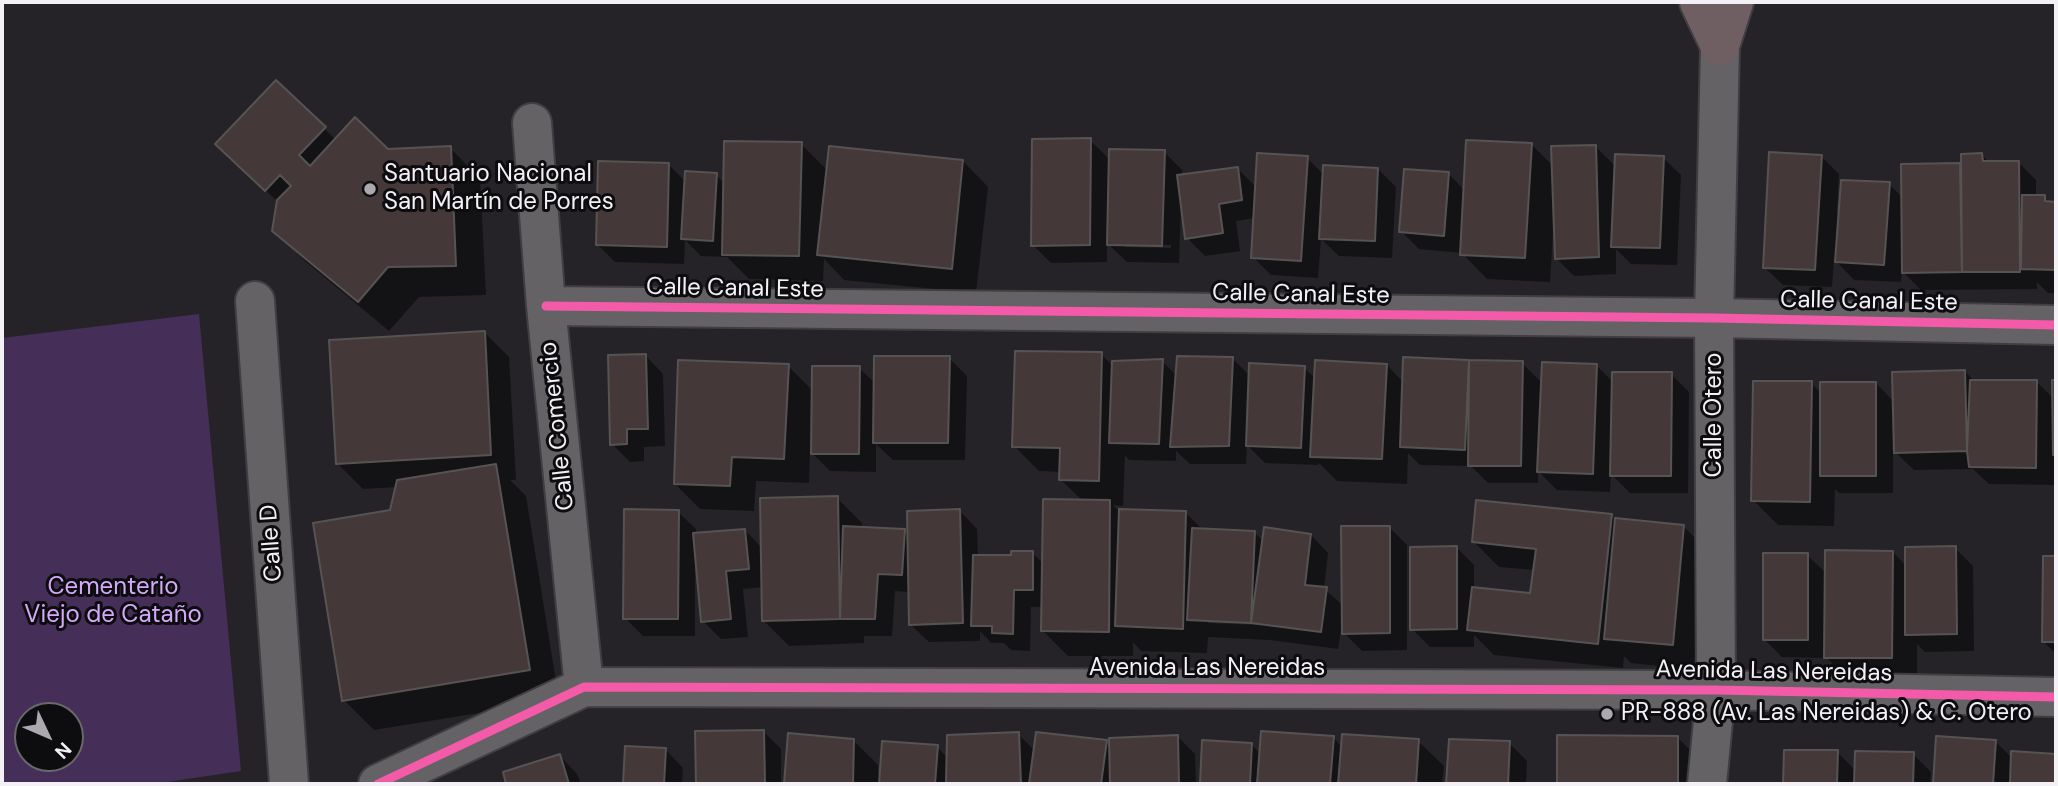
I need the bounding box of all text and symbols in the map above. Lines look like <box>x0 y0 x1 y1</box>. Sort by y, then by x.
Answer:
place label: Santuario Nacional San Martín de Porres <box>384 161 614 217</box>
marker: Santuario Nacional San Martín de Porres <box>362 181 378 197</box>
street label: Calle Canal Este <box>646 273 824 305</box>
street label: Calle Canal Este <box>1212 279 1390 311</box>
street label: Calle Canal Este <box>1780 286 1958 318</box>
street label: Calle Comercio <box>535 340 581 512</box>
street label: Calle Otero <box>1701 353 1729 477</box>
street label: Calle D <box>255 503 289 583</box>
park label: Cementerio Viejo de Cataño <box>24 574 202 630</box>
street label: Avenida Las Nereidas <box>1089 655 1325 683</box>
street label: Avenida Las Nereidas <box>1655 656 1893 688</box>
place label: PR-888 (Av. Las Nereidas) & C. Otero <box>1621 700 2032 728</box>
north arrow <box>14 702 84 772</box>
marker: PR-888 (Av. Las Nereidas) & C. Otero <box>1599 706 1615 722</box>
text: N <box>49 737 77 764</box>

